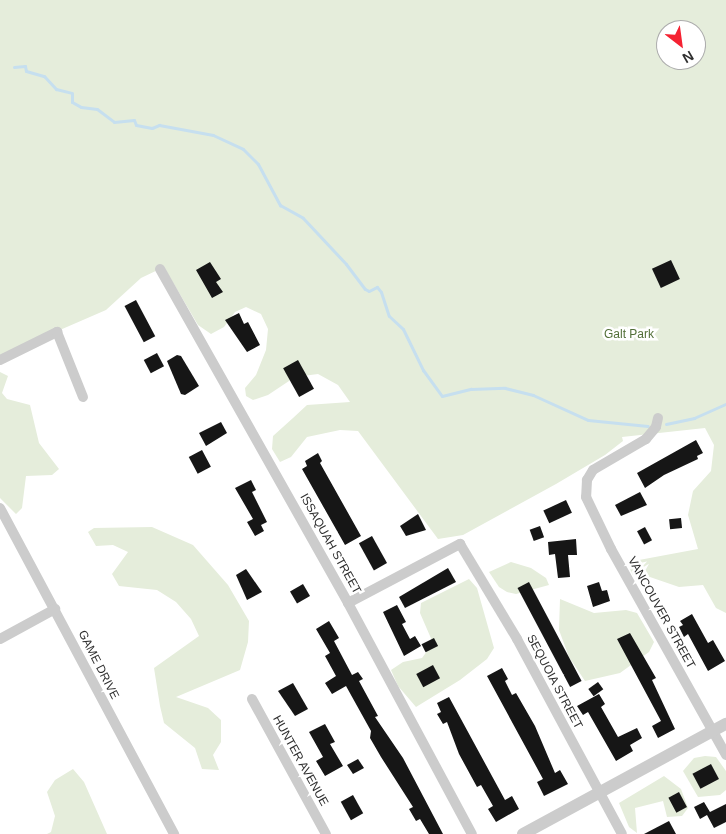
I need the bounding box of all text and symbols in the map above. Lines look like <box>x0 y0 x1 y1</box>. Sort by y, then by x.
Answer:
north arrow <box>656 20 706 70</box>
text: N <box>680 48 696 67</box>
park label: Galt Park <box>604 328 654 342</box>
street label: ISSAQUAH STREET <box>296 491 364 597</box>
street label: VANCOUVER STREET <box>624 554 698 672</box>
street label: GAME DRIVE <box>74 628 122 702</box>
street label: SEQUOIA STREET <box>523 632 585 732</box>
street label: HUNTER AVENUE <box>269 713 331 809</box>

